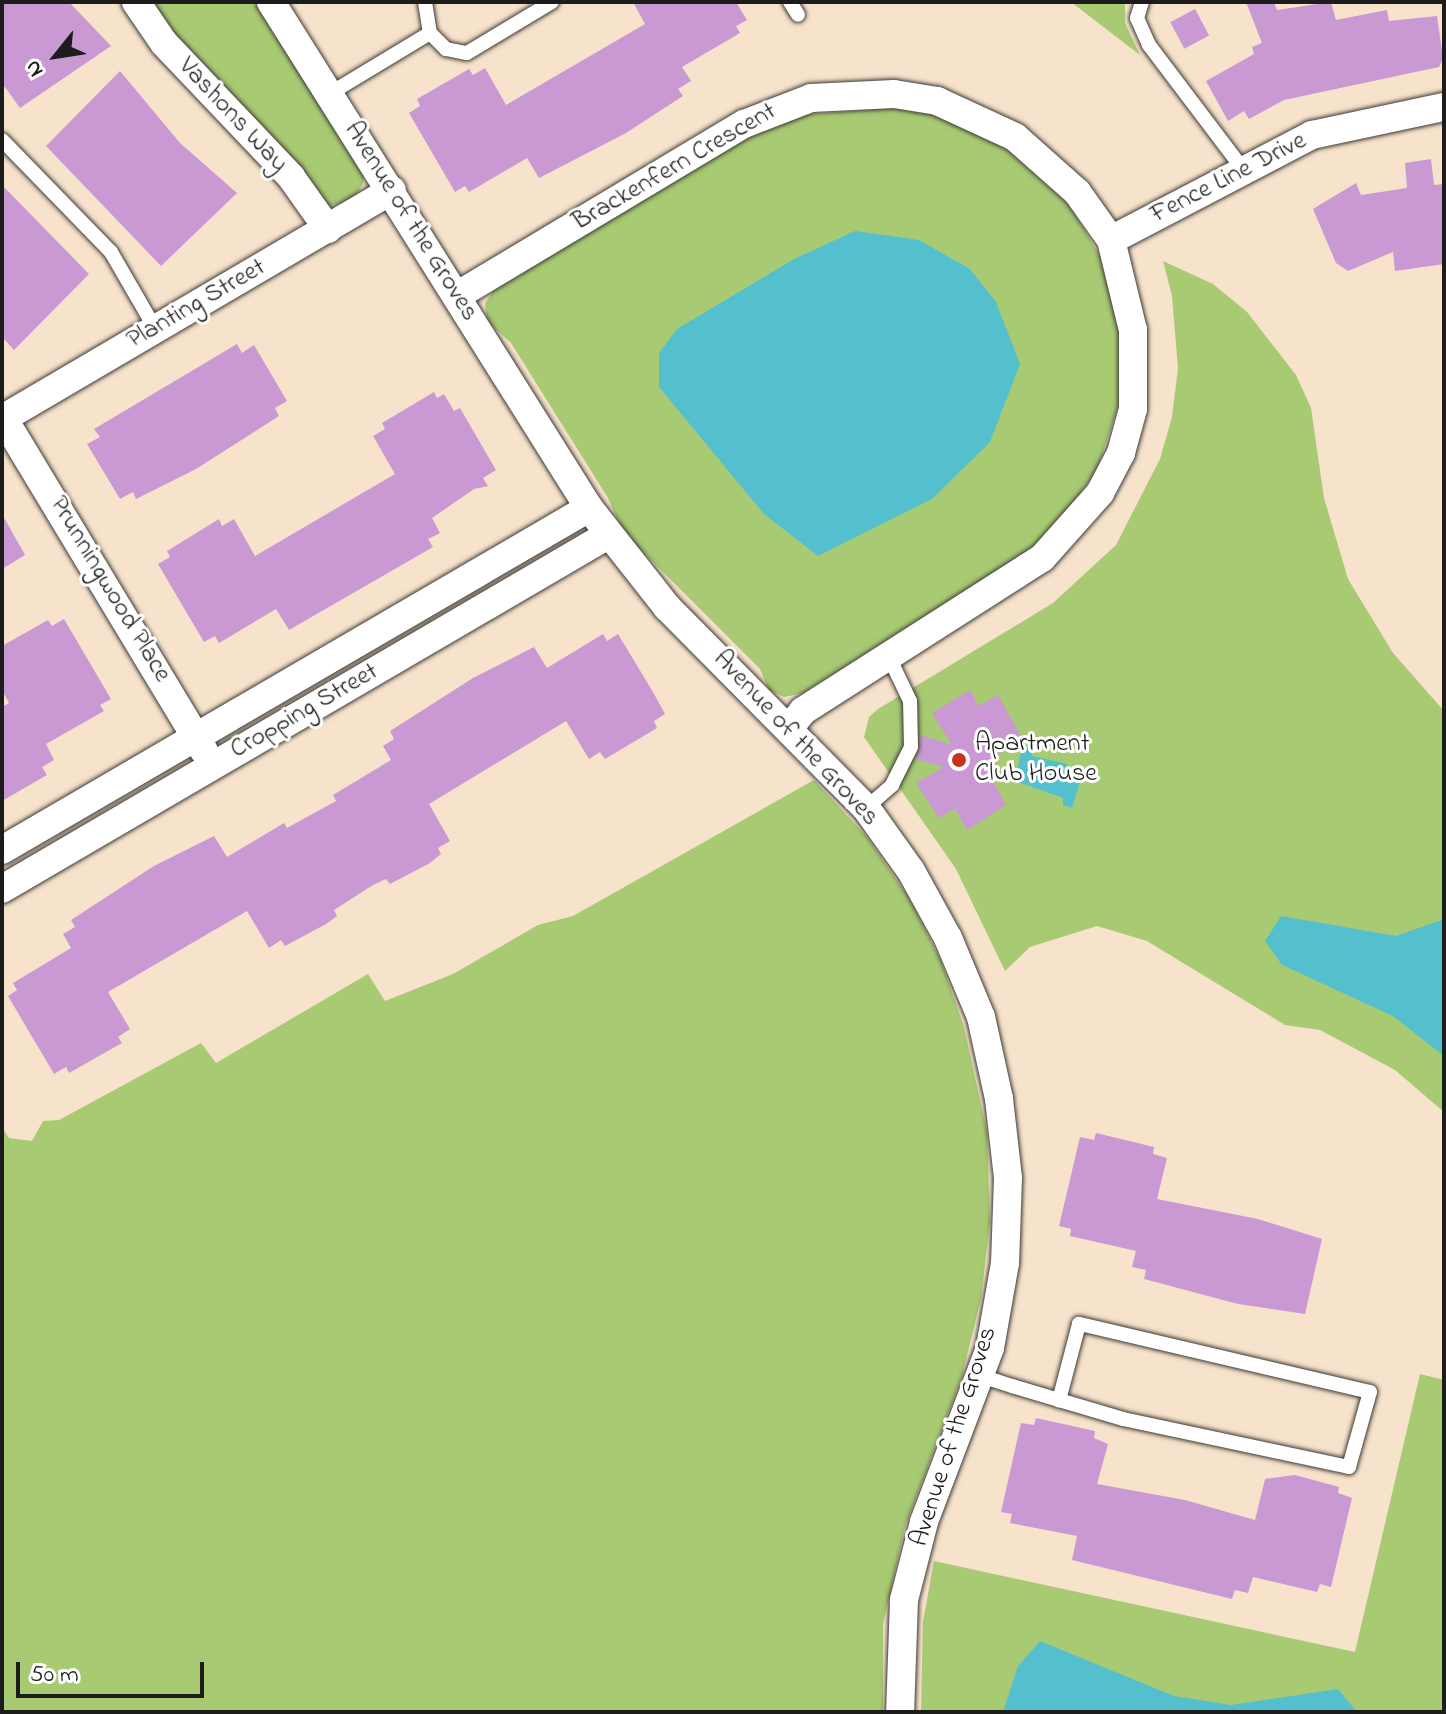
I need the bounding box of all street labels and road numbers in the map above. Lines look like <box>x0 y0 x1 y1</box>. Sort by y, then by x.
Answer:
street label: Vashons Way <box>171 52 293 180</box>
street label: Brackenfern Crescent <box>568 97 782 239</box>
street label: Avenue of the Groves <box>336 117 484 327</box>
street label: Fence Line Drive <box>1146 126 1312 232</box>
street label: Planting Street <box>122 253 272 357</box>
street label: Prunningwood Place <box>41 491 177 689</box>
street label: Avenue of the Groves <box>705 645 885 833</box>
street label: Cropping Street <box>226 657 384 767</box>
street label: Avenue of the Groves <box>905 1323 1005 1551</box>

